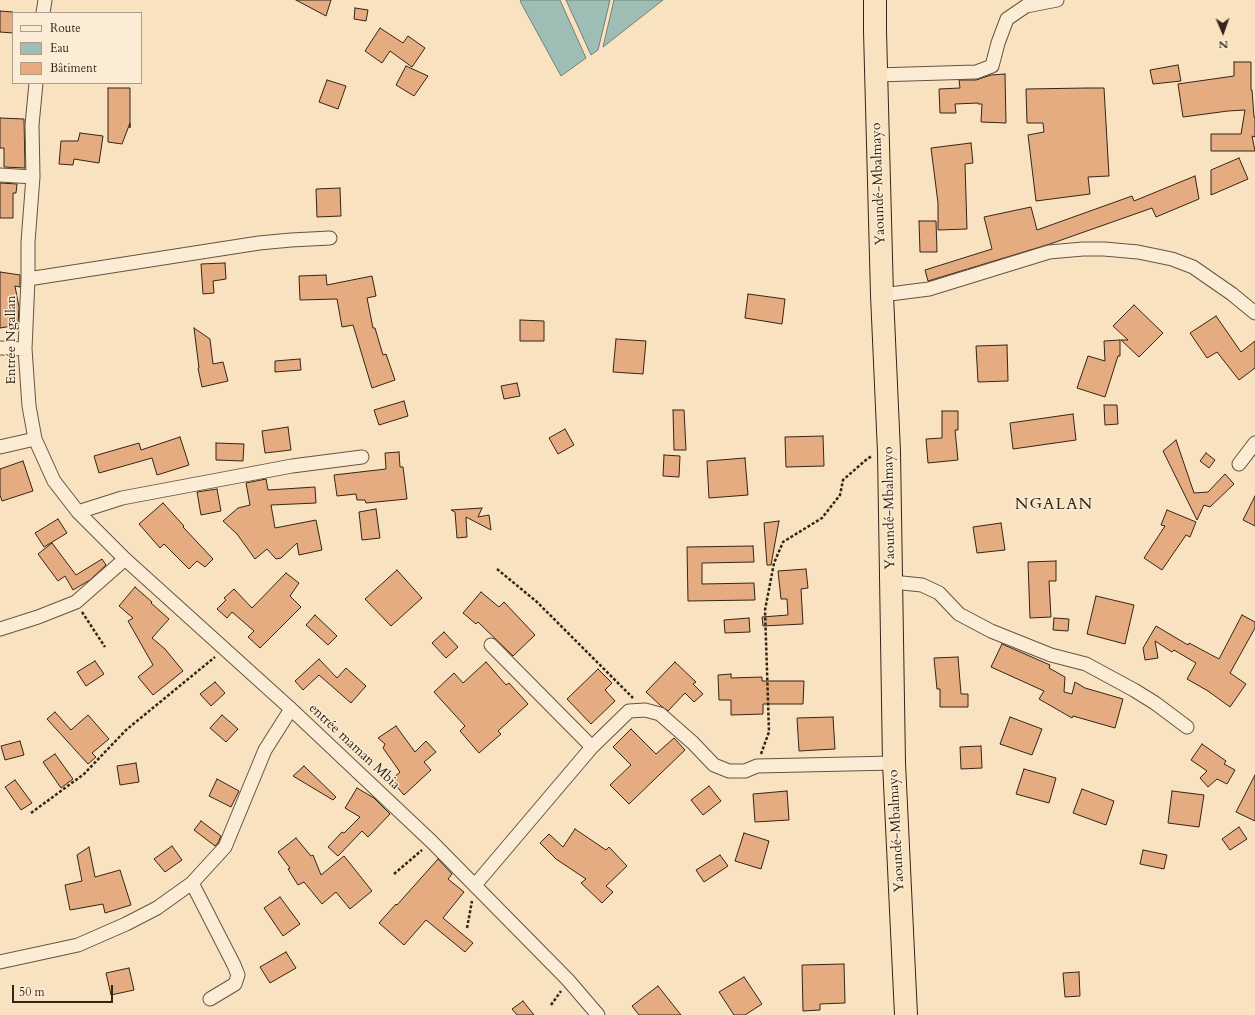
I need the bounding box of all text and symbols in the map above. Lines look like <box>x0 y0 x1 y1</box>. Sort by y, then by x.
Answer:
legend <box>12 12 142 84</box>
north arrow <box>1203 12 1243 52</box>
text: Route <box>50 20 81 36</box>
text: N <box>1218 37 1228 52</box>
text: Eau <box>50 40 69 56</box>
text: Bâtiment <box>50 60 97 76</box>
street label: Yaoundé-Mbalmayo <box>868 122 890 246</box>
street label: Entrée Ngallan <box>4 295 20 385</box>
street label: Yaoundé-Mbalmayo <box>881 446 899 570</box>
district label: NGALAN <box>1015 495 1093 515</box>
street label: entrée maman Mbia <box>305 700 403 794</box>
street label: Yaoundé-Mbalmayo <box>885 769 909 893</box>
scale bar <box>14 977 115 1003</box>
text: 50 m <box>19 984 45 1000</box>

